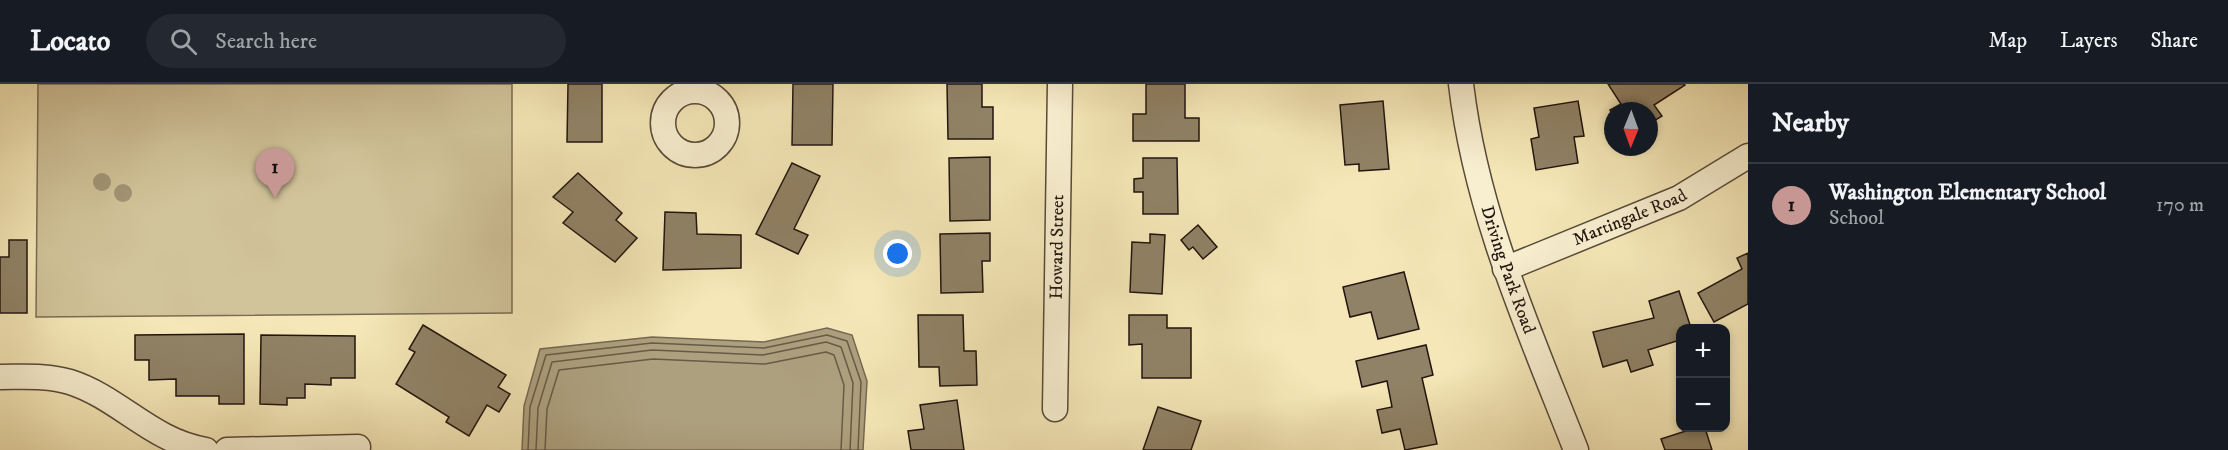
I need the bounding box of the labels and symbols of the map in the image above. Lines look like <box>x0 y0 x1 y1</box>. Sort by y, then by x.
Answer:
north arrow <box>1604 102 1658 156</box>
pin: 1 <box>256 148 294 198</box>
street label: Martingale Road <box>1570 185 1691 251</box>
street label: Howard Street <box>1046 194 1069 300</box>
street label: Driving Park Road <box>1476 203 1540 337</box>
your location <box>883 239 912 268</box>

